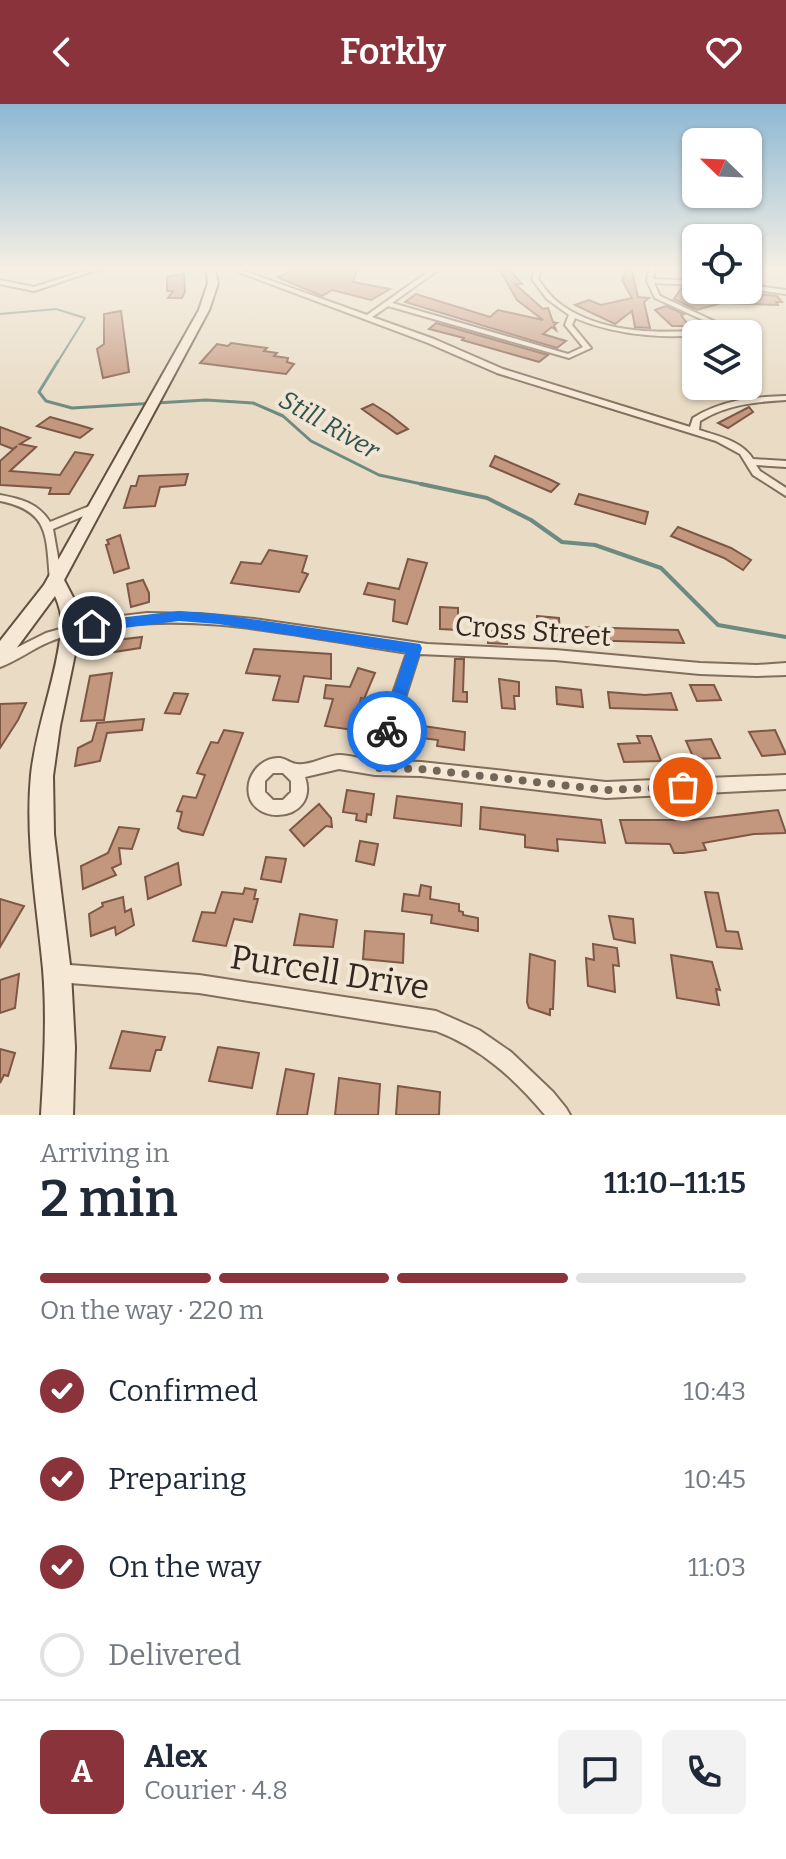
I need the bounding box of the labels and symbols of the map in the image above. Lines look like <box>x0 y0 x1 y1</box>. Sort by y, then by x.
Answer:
north arrow <box>682 128 762 208</box>
water label: Still River <box>274 384 386 467</box>
pin <box>58 592 126 660</box>
street label: Cross Street <box>454 609 612 653</box>
courier <box>347 691 427 771</box>
pin <box>649 753 717 821</box>
street label: Purcell Drive <box>228 936 432 1008</box>

